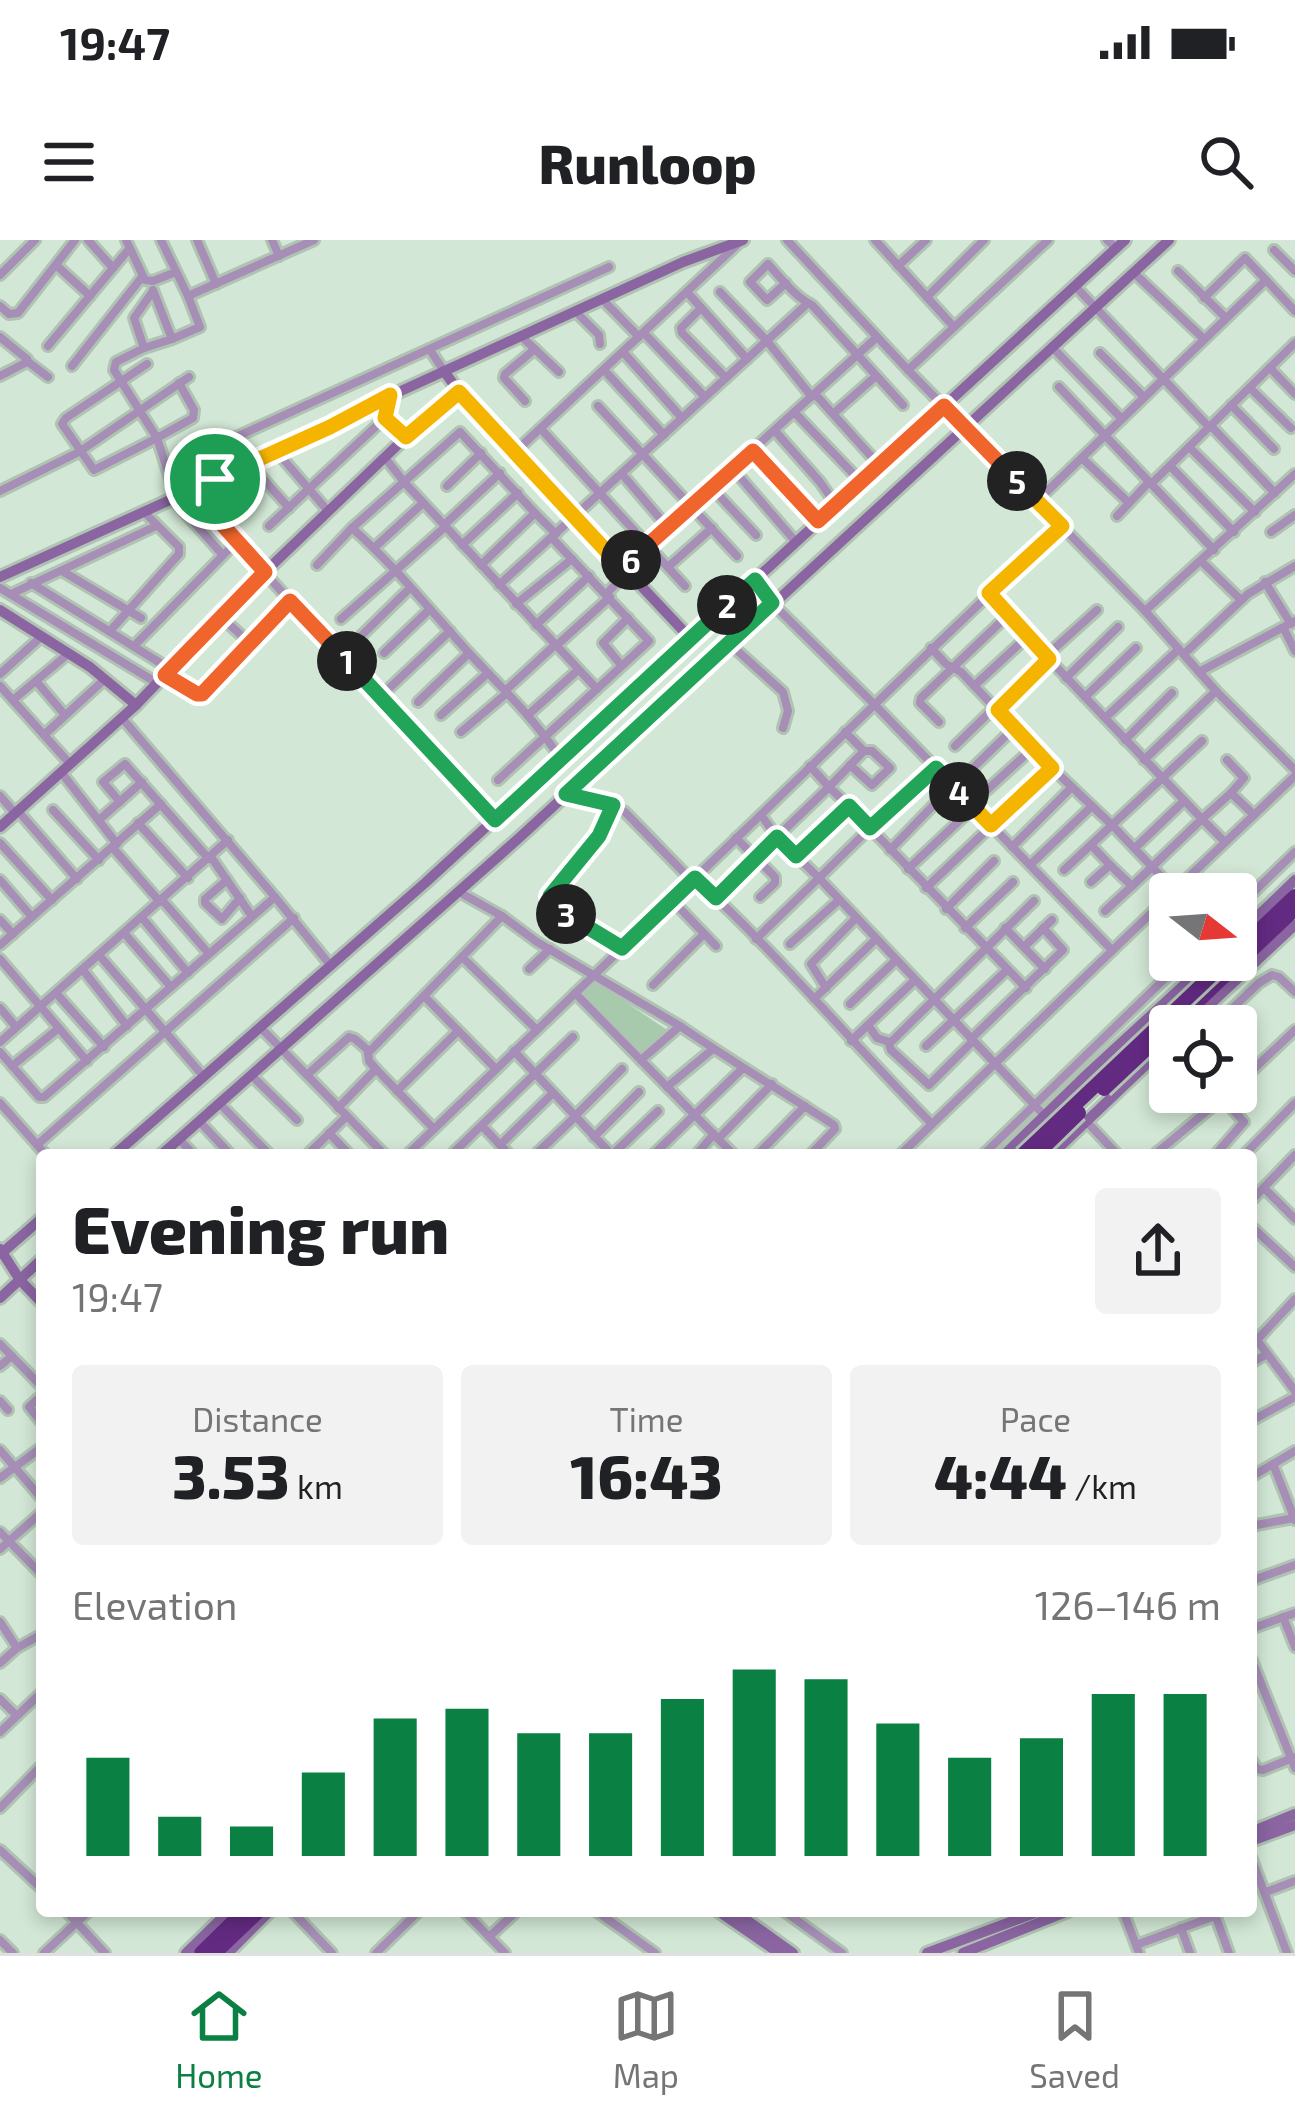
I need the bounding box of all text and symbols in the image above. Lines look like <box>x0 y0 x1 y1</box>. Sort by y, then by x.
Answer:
text: 19:47 <box>60 15 170 69</box>
icon: menu <box>36 129 102 195</box>
icon: search <box>1193 129 1259 195</box>
text: Runloop <box>539 130 757 195</box>
pin <box>164 428 266 530</box>
icon: arrive <box>182 446 248 512</box>
pin: 5 <box>987 451 1047 511</box>
text: 5 <box>1008 461 1026 501</box>
pin: 6 <box>601 530 661 590</box>
text: 6 <box>621 540 641 580</box>
pin: 2 <box>697 575 757 635</box>
text: 2 <box>717 585 737 625</box>
pin: 1 <box>317 631 377 691</box>
text: 1 <box>340 641 354 681</box>
pin: 4 <box>929 762 989 822</box>
text: 4 <box>948 772 970 812</box>
north arrow <box>1149 873 1257 981</box>
map controls <box>1149 873 1257 1113</box>
pin: 3 <box>536 884 596 944</box>
text: 3 <box>557 894 575 934</box>
button: locate <box>1149 1005 1257 1113</box>
text: Evening run <box>72 1188 449 1267</box>
button: share <box>1095 1188 1221 1314</box>
text: 19:47 <box>72 1273 163 1320</box>
text: Distance <box>192 1399 323 1439</box>
text: Time <box>610 1399 684 1439</box>
text: Pace <box>1000 1399 1071 1439</box>
text: 3.53 <box>172 1439 290 1511</box>
text: 16:43 <box>570 1439 723 1511</box>
text: 4:44 <box>934 1439 1067 1511</box>
text: km <box>290 1466 343 1506</box>
text: /km <box>1067 1466 1137 1506</box>
text: Elevation <box>72 1581 237 1628</box>
text: 126–146 m <box>1035 1581 1221 1628</box>
tab: Home <box>175 1983 263 2095</box>
tab: Map <box>613 1983 679 2095</box>
tab: Saved <box>1029 1983 1120 2095</box>

